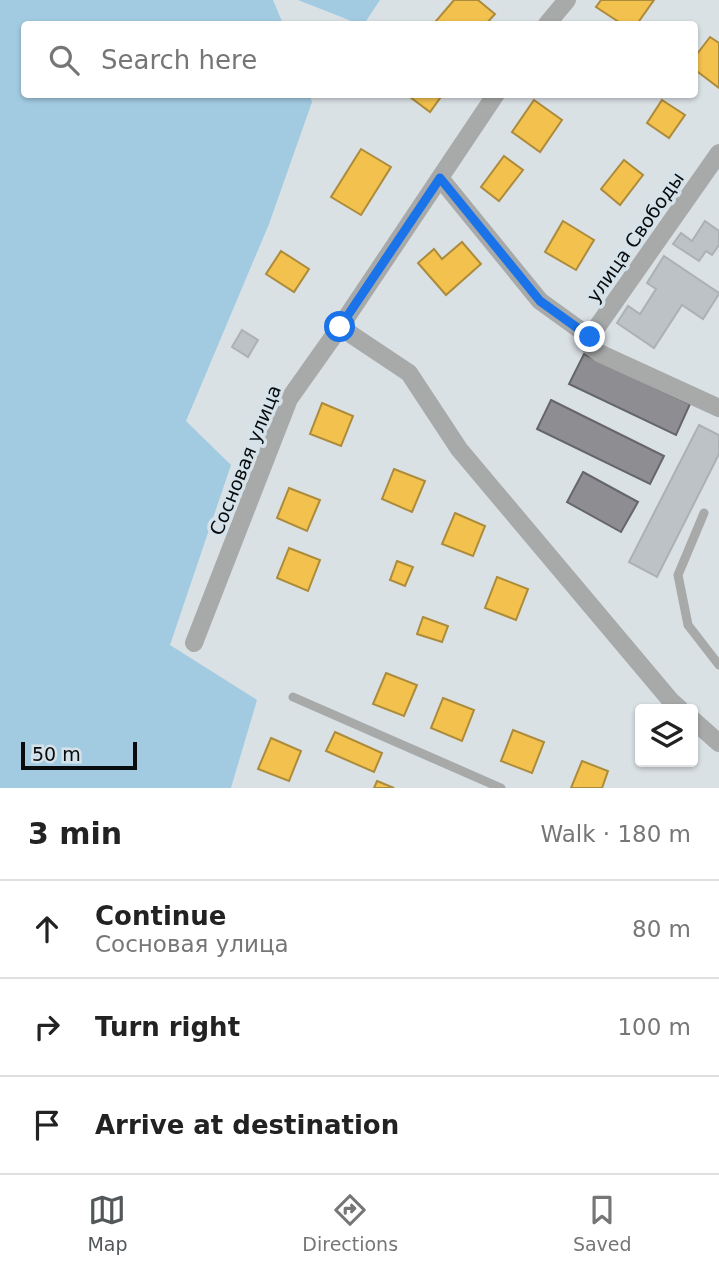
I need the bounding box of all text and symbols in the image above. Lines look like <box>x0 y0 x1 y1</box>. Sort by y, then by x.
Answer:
search box <box>21 21 698 98</box>
icon: search <box>45 41 83 79</box>
text: Search here <box>101 45 257 75</box>
street label: улица Свободы <box>582 168 688 306</box>
route start <box>324 311 355 342</box>
route end <box>574 321 605 352</box>
street label: Сосновая улица <box>205 382 285 538</box>
map controls <box>635 704 698 767</box>
button: layers <box>635 704 698 767</box>
scale bar <box>21 739 136 771</box>
text: 50 m <box>32 743 81 765</box>
text: 3 min <box>28 816 122 851</box>
text: Walk · 180 m <box>540 821 691 847</box>
text: Continue <box>95 901 226 931</box>
icon: ahead <box>28 910 66 948</box>
text: 80 m <box>632 916 691 942</box>
text: Сосновая улица <box>95 931 289 957</box>
icon: right <box>28 1008 66 1046</box>
text: Turn right <box>95 1012 240 1042</box>
text: 100 m <box>617 1014 691 1040</box>
icon: arrive <box>28 1106 66 1144</box>
text: Arrive at destination <box>95 1110 399 1140</box>
tab: Map <box>87 1191 128 1255</box>
tab: Directions <box>302 1191 398 1255</box>
tab: Saved <box>573 1191 632 1255</box>

